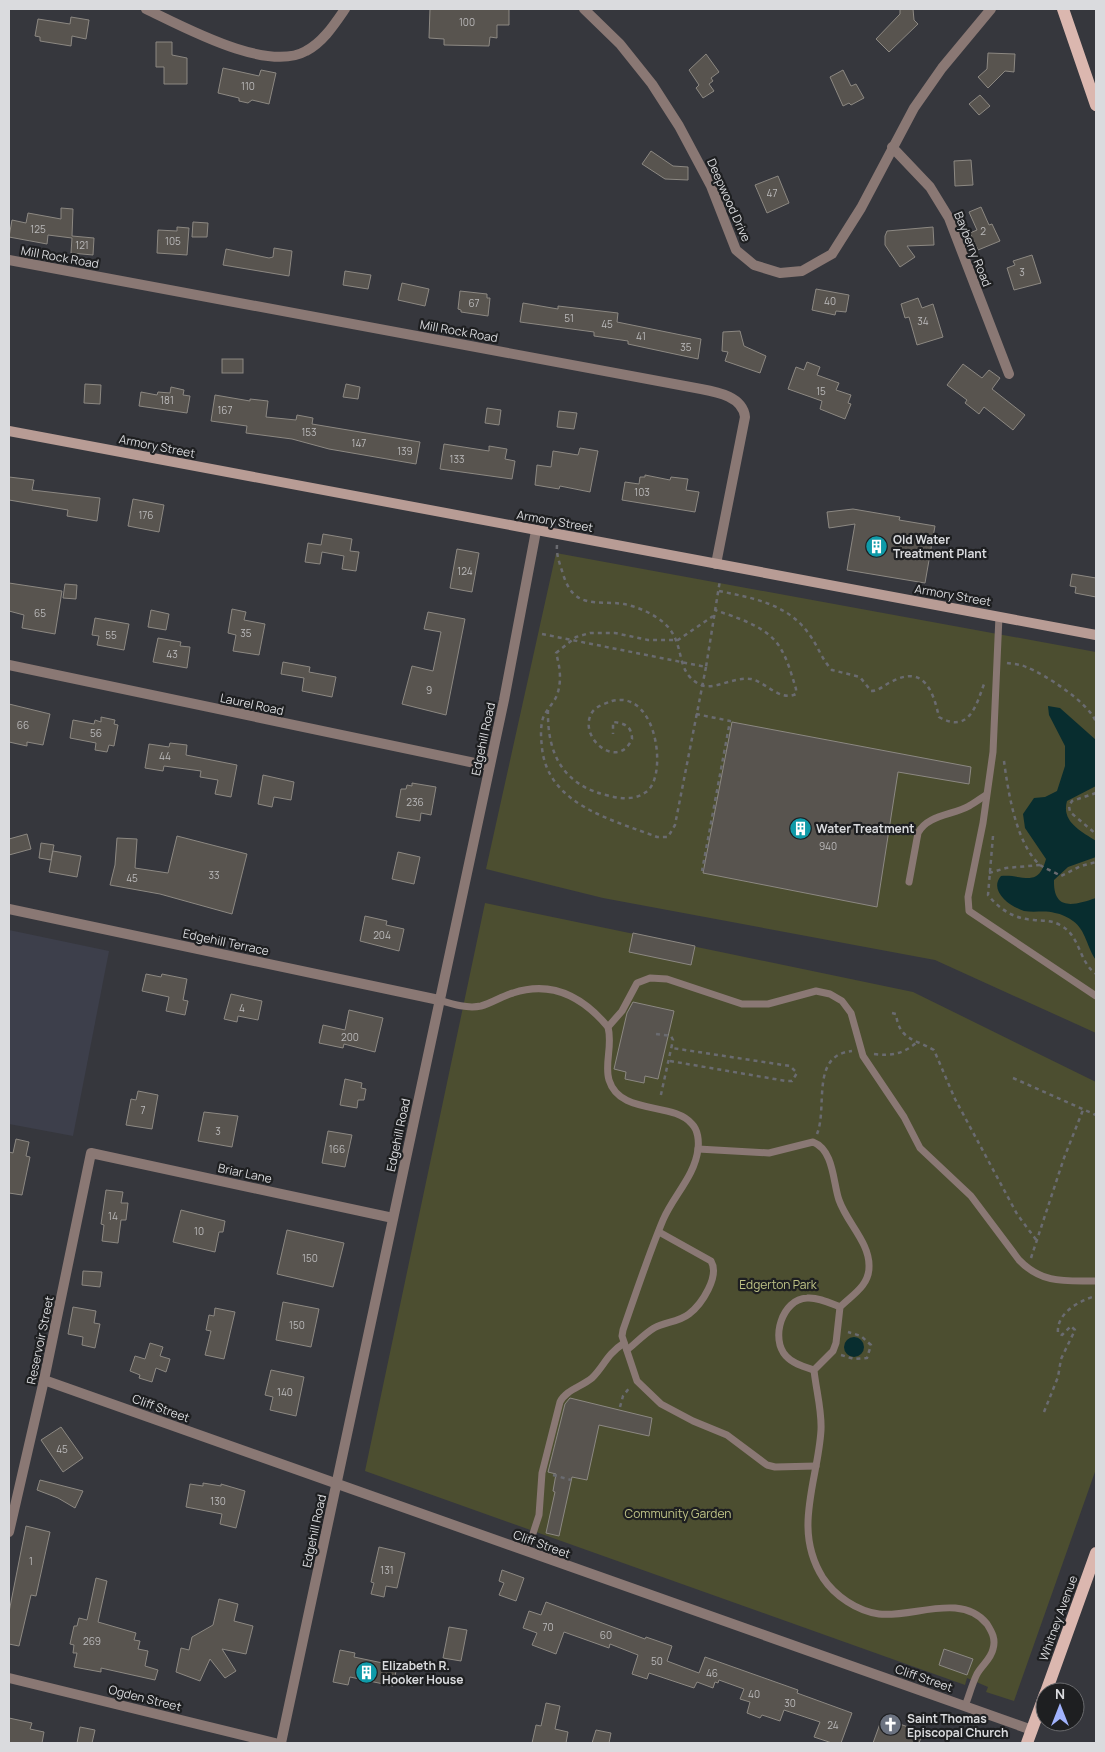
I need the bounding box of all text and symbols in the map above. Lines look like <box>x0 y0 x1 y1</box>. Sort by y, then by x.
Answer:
house number: 100 <box>459 15 475 29</box>
house number: 110 <box>241 79 255 93</box>
street label: Deepwood Drive <box>703 156 755 244</box>
house number: 47 <box>767 186 777 200</box>
street label: Bayberry Road <box>950 209 996 289</box>
house number: 125 <box>30 222 46 236</box>
house number: 2 <box>980 224 986 238</box>
house number: 105 <box>165 234 181 248</box>
house number: 121 <box>75 238 89 252</box>
street label: Mill Rock Road <box>20 242 100 272</box>
house number: 3 <box>1019 265 1025 279</box>
house number: 40 <box>824 294 836 308</box>
house number: 67 <box>468 296 480 310</box>
house number: 51 <box>564 311 574 325</box>
house number: 34 <box>917 314 929 328</box>
street label: Mill Rock Road <box>419 316 499 346</box>
house number: 45 <box>601 317 613 331</box>
house number: 41 <box>636 329 646 343</box>
house number: 35 <box>680 340 692 354</box>
house number: 15 <box>816 384 826 398</box>
house number: 181 <box>160 393 174 407</box>
house number: 167 <box>217 403 233 417</box>
house number: 153 <box>301 425 317 439</box>
street label: Armory Street <box>117 430 197 462</box>
house number: 147 <box>352 436 366 450</box>
house number: 139 <box>397 444 413 458</box>
house number: 133 <box>450 452 464 466</box>
house number: 103 <box>634 485 650 499</box>
street label: Armory Street <box>515 506 595 536</box>
house number: 176 <box>138 508 154 522</box>
place label: Old Water Treatment Plant <box>893 531 987 562</box>
building icon: Old Water Treatment Plant <box>865 534 889 558</box>
house number: 124 <box>457 564 473 578</box>
street label: Armory Street <box>913 580 993 610</box>
house number: 65 <box>34 606 46 620</box>
house number: 35 <box>240 626 252 640</box>
house number: 55 <box>105 628 117 642</box>
house number: 43 <box>166 647 178 661</box>
house number: 9 <box>426 683 432 697</box>
street label: Laurel Road <box>219 689 285 719</box>
street label: Edgehill Road <box>467 701 499 777</box>
house number: 66 <box>17 718 29 732</box>
house number: 56 <box>90 726 102 740</box>
house number: 44 <box>159 749 171 763</box>
house number: 236 <box>406 795 424 809</box>
building icon: Water Treatment <box>788 816 812 840</box>
place label: Water Treatment <box>816 820 914 837</box>
house number: 940 <box>819 839 837 853</box>
house number: 33 <box>208 868 220 882</box>
house number: 45 <box>126 871 138 885</box>
street label: Edgehill Terrace <box>181 925 271 959</box>
house number: 204 <box>373 928 391 942</box>
house number: 4 <box>239 1001 245 1015</box>
house number: 200 <box>341 1030 359 1044</box>
street label: Edgehill Road <box>382 1097 414 1173</box>
house number: 7 <box>140 1103 146 1117</box>
house number: 3 <box>215 1124 221 1138</box>
house number: 166 <box>329 1142 345 1156</box>
street label: Briar Lane <box>216 1159 274 1187</box>
house number: 14 <box>108 1209 118 1223</box>
house number: 10 <box>194 1224 204 1238</box>
house number: 150 <box>302 1251 318 1265</box>
park label: Edgerton Park <box>739 1276 818 1293</box>
street label: Reservoir Street <box>22 1294 58 1386</box>
house number: 150 <box>289 1318 305 1332</box>
house number: 140 <box>277 1385 293 1399</box>
street label: Cliff Street <box>130 1390 192 1426</box>
house number: 45 <box>56 1442 68 1456</box>
street label: Edgehill Road <box>298 1493 330 1569</box>
house number: 130 <box>210 1494 226 1508</box>
park label: Community Garden <box>625 1505 731 1522</box>
street label: Cliff Street <box>511 1526 573 1562</box>
house number: 1 <box>29 1554 33 1568</box>
house number: 131 <box>380 1563 394 1577</box>
street label: Whitney Avenue <box>1035 1573 1081 1663</box>
house number: 70 <box>542 1620 554 1634</box>
house number: 60 <box>600 1628 612 1642</box>
house number: 269 <box>83 1634 101 1648</box>
house number: 50 <box>651 1654 663 1668</box>
place label: Elizabeth R. Hooker House <box>382 1657 464 1688</box>
building icon: Elizabeth R. Hooker House <box>354 1660 378 1684</box>
street label: Cliff Street <box>893 1660 955 1696</box>
house number: 46 <box>706 1666 718 1680</box>
street label: Ogden Street <box>107 1681 183 1715</box>
north arrow <box>1035 1682 1085 1732</box>
text: N <box>1055 1684 1065 1703</box>
house number: 40 <box>748 1687 760 1701</box>
house number: 30 <box>784 1696 796 1710</box>
place label: Saint Thomas Episcopal Church <box>907 1710 1008 1741</box>
church icon: Saint Thomas Episcopal Church <box>879 1713 903 1737</box>
house number: 24 <box>827 1718 839 1732</box>

